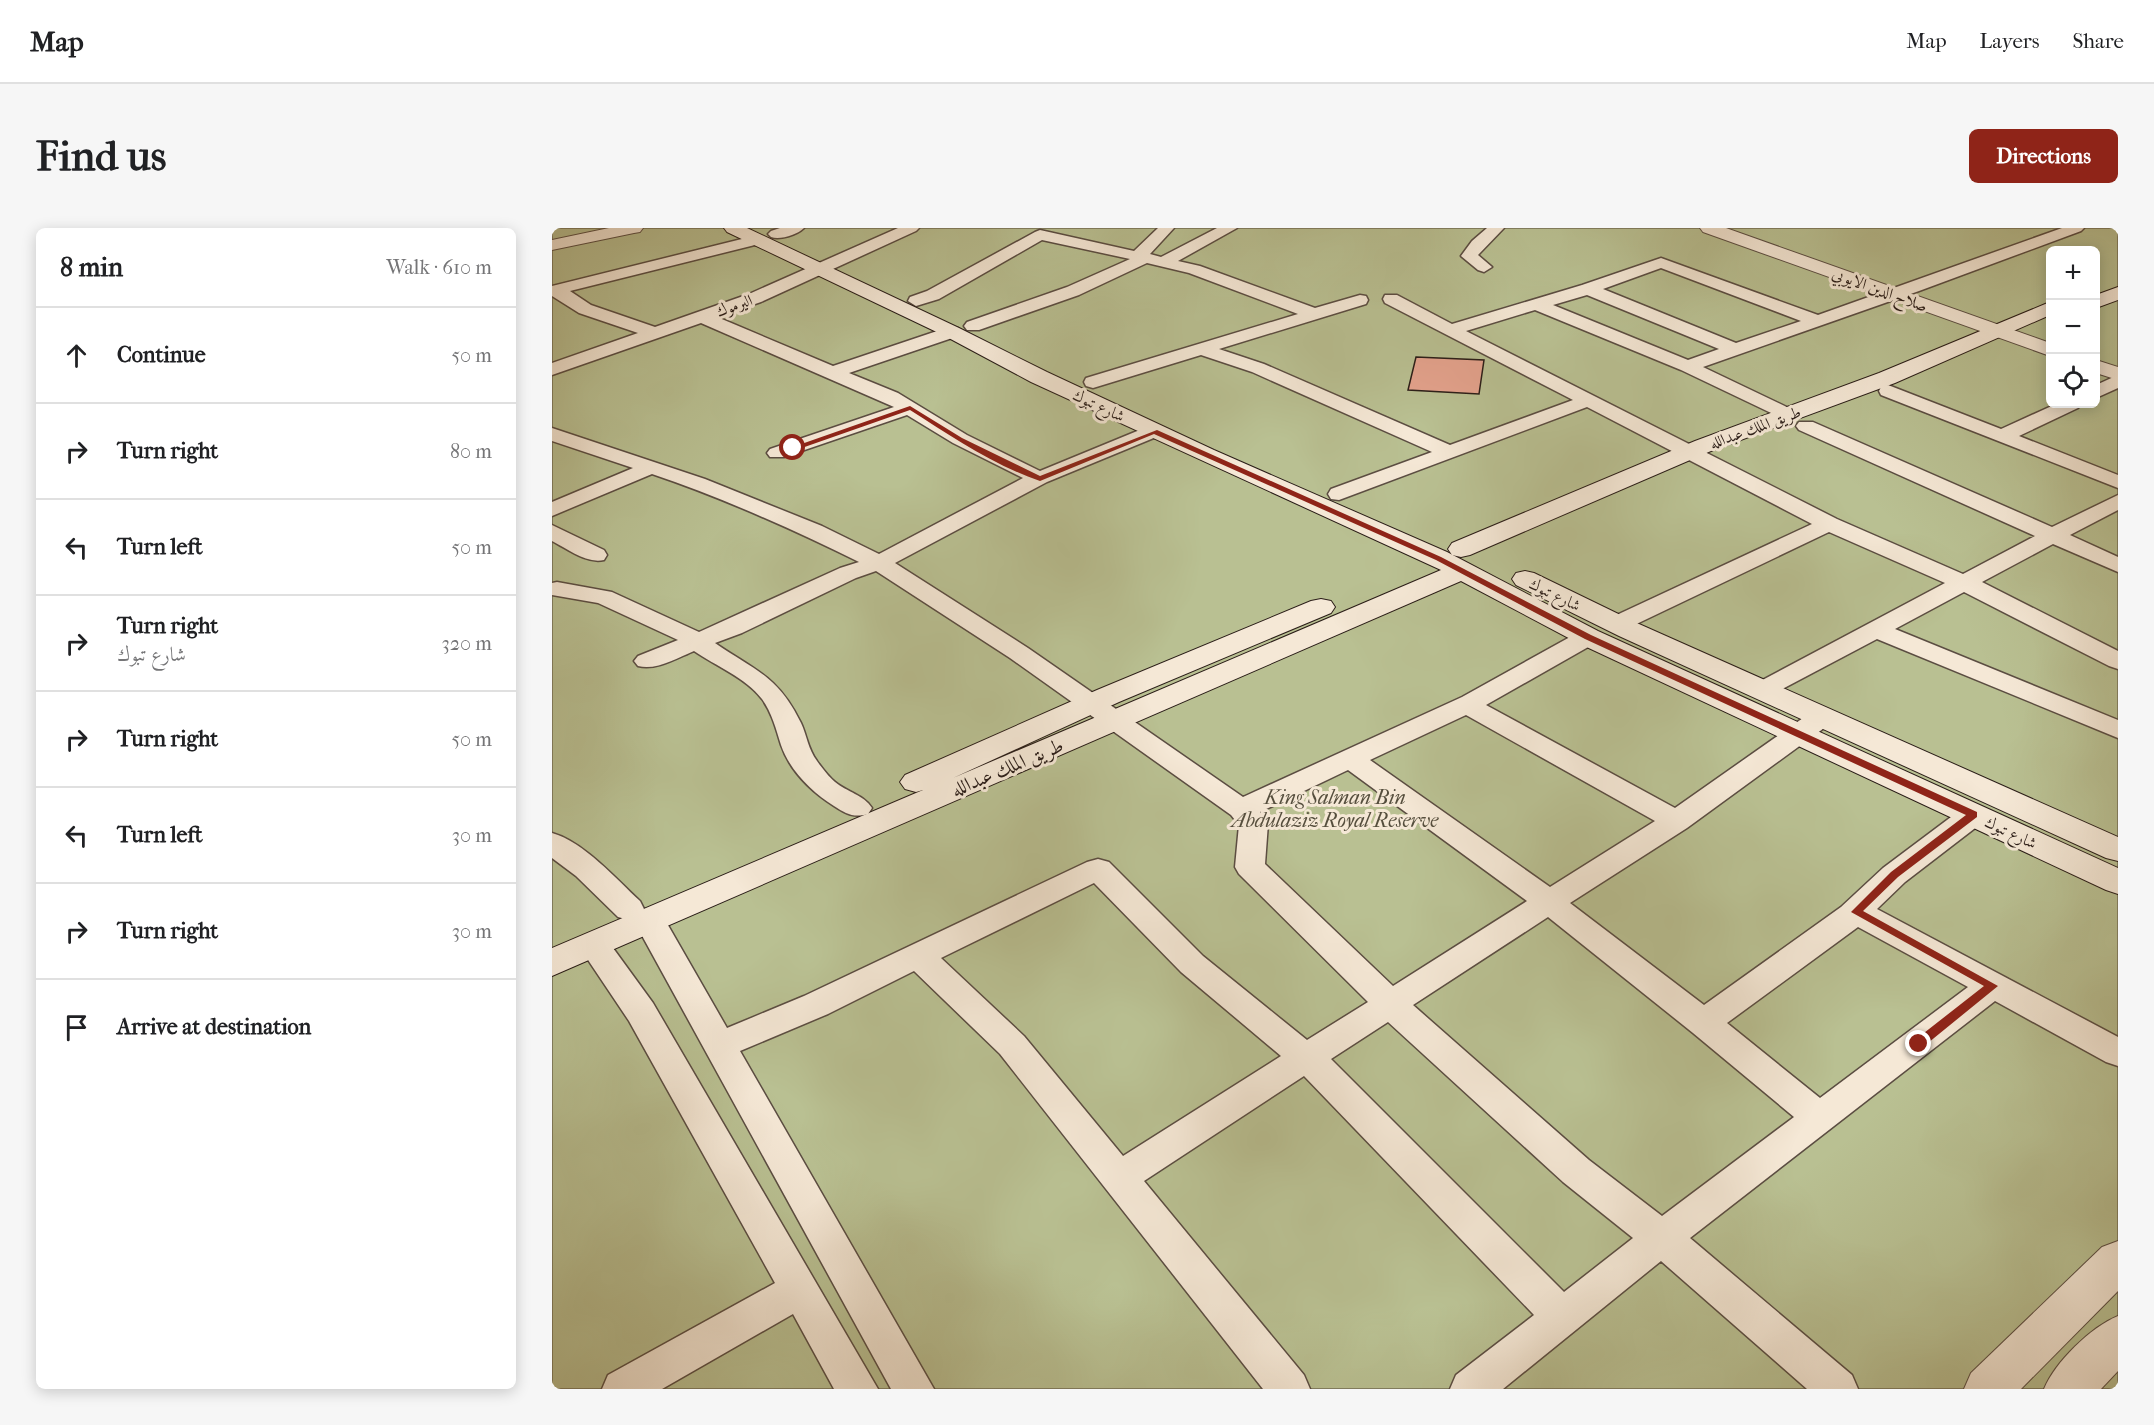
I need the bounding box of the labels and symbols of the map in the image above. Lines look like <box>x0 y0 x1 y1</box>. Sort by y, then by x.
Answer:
street label: صلاح الدين الايوبي <box>1828 263 1930 320</box>
street label: اليرموك <box>713 290 755 322</box>
street label: شارع تبوك <box>1068 385 1128 429</box>
street label: طريق الملك عبدالله <box>1707 402 1804 454</box>
route start <box>779 434 805 460</box>
street label: شارع تبوك <box>1524 574 1584 619</box>
street label: طريق الملك عبدالله <box>948 733 1067 802</box>
park label: King Salman Bin Abdulaziz Royal Reserve <box>1229 786 1439 832</box>
street label: شارع تبوك <box>1980 812 2040 856</box>
route end <box>1905 1030 1931 1056</box>

